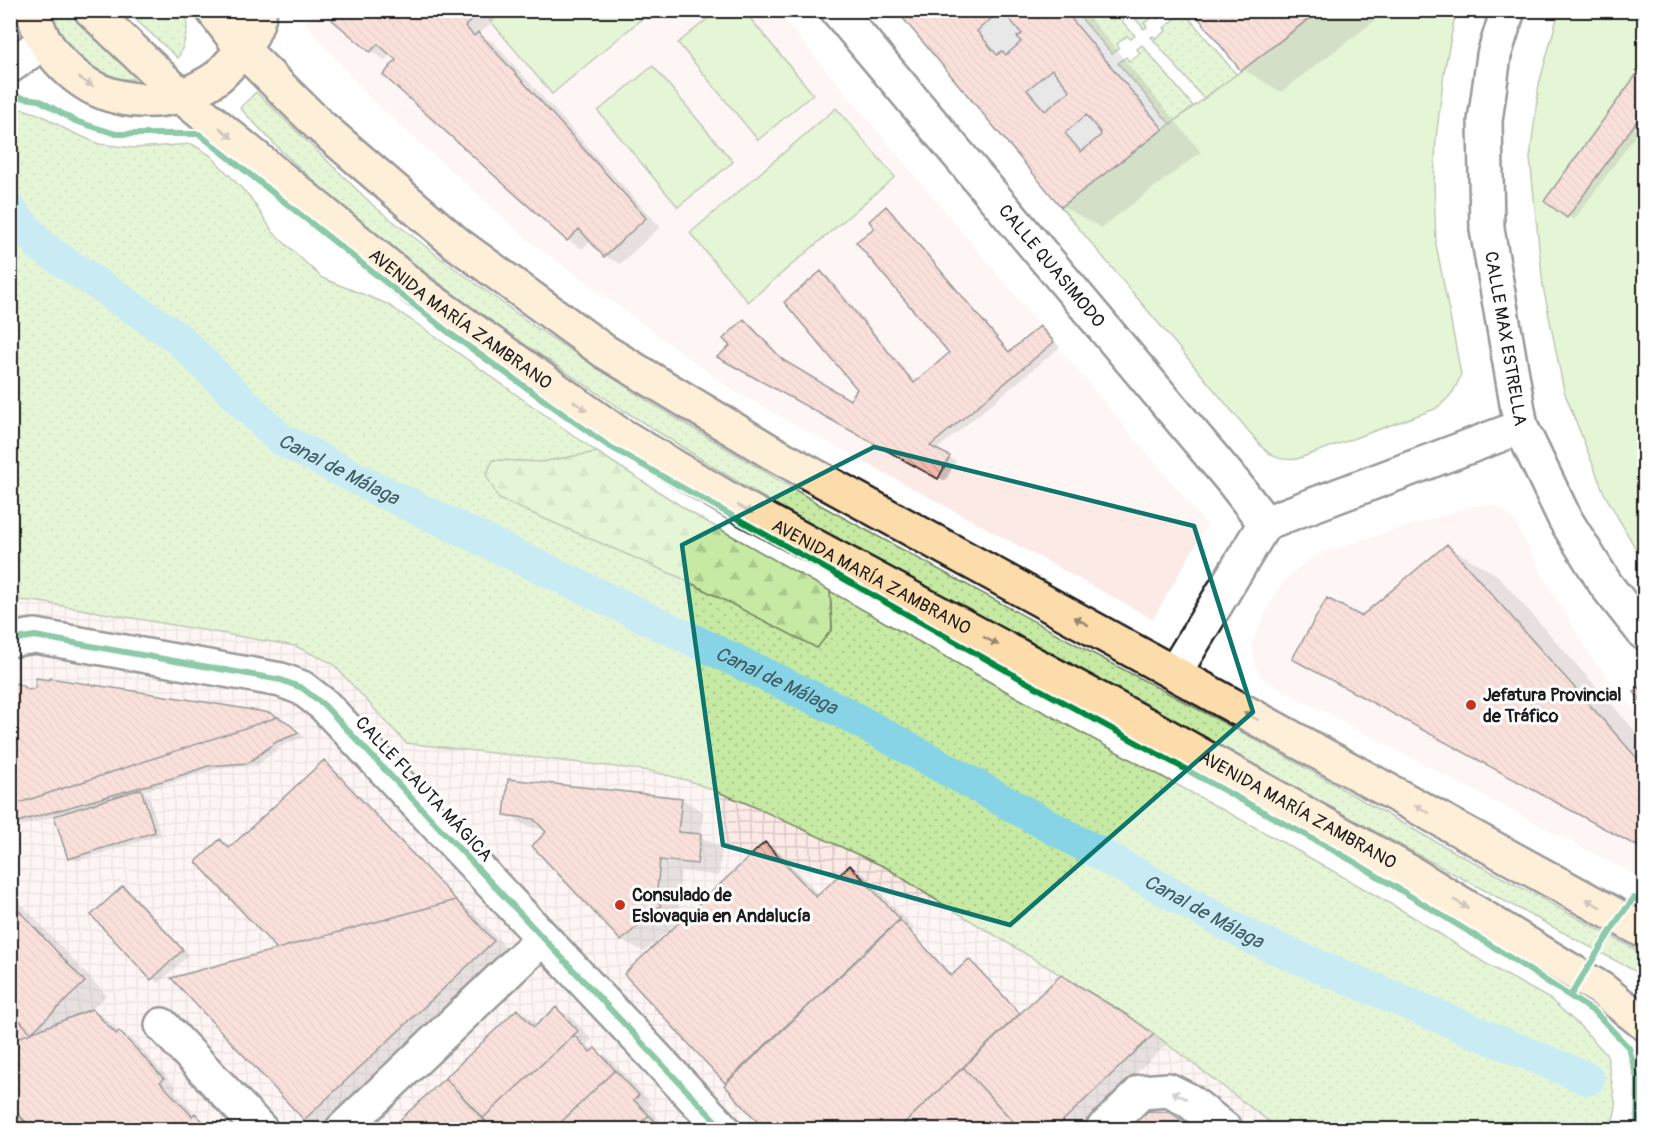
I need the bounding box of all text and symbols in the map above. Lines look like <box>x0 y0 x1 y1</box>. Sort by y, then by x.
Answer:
one-way arrow <box>77 77 94 88</box>
one-way arrow <box>218 127 234 140</box>
street label: CALLE QUASIMODO <box>993 200 1110 332</box>
street label: AVENIDA MARÍA ZAMBRANO <box>364 244 556 395</box>
street label: CALLE MAX ESTRELLA <box>1479 250 1532 428</box>
one-way arrow <box>571 400 587 412</box>
water label: Canal de Málaga <box>274 428 404 511</box>
one-way arrow <box>737 504 754 514</box>
street label: AVENIDA MARÍA ZAMBRANO <box>768 514 975 640</box>
one-way arrow <box>1072 616 1089 626</box>
one-way arrow <box>983 636 1000 646</box>
water label: Canal de Málaga <box>711 641 843 721</box>
place label: Jefatura Provincial de Tráfico <box>1483 684 1622 728</box>
marker: Jefatura Provincial de Tráfico <box>1464 698 1478 712</box>
one-way arrow <box>1242 711 1259 721</box>
street label: CALLE FLAUTA MÁGICA <box>350 712 497 867</box>
street label: AVENIDA MARÍA ZAMBRANO <box>1195 746 1400 874</box>
one-way arrow <box>1414 804 1430 815</box>
water label: Canal de Málaga <box>1140 869 1268 955</box>
place label: Consulado de Eslovaquia en Andalucía <box>632 884 811 928</box>
marker: Consulado de Eslovaquia en Andalucía <box>613 898 627 912</box>
one-way arrow <box>1453 898 1469 909</box>
one-way arrow <box>1584 898 1601 908</box>
one-way arrow <box>1170 1091 1188 1101</box>

